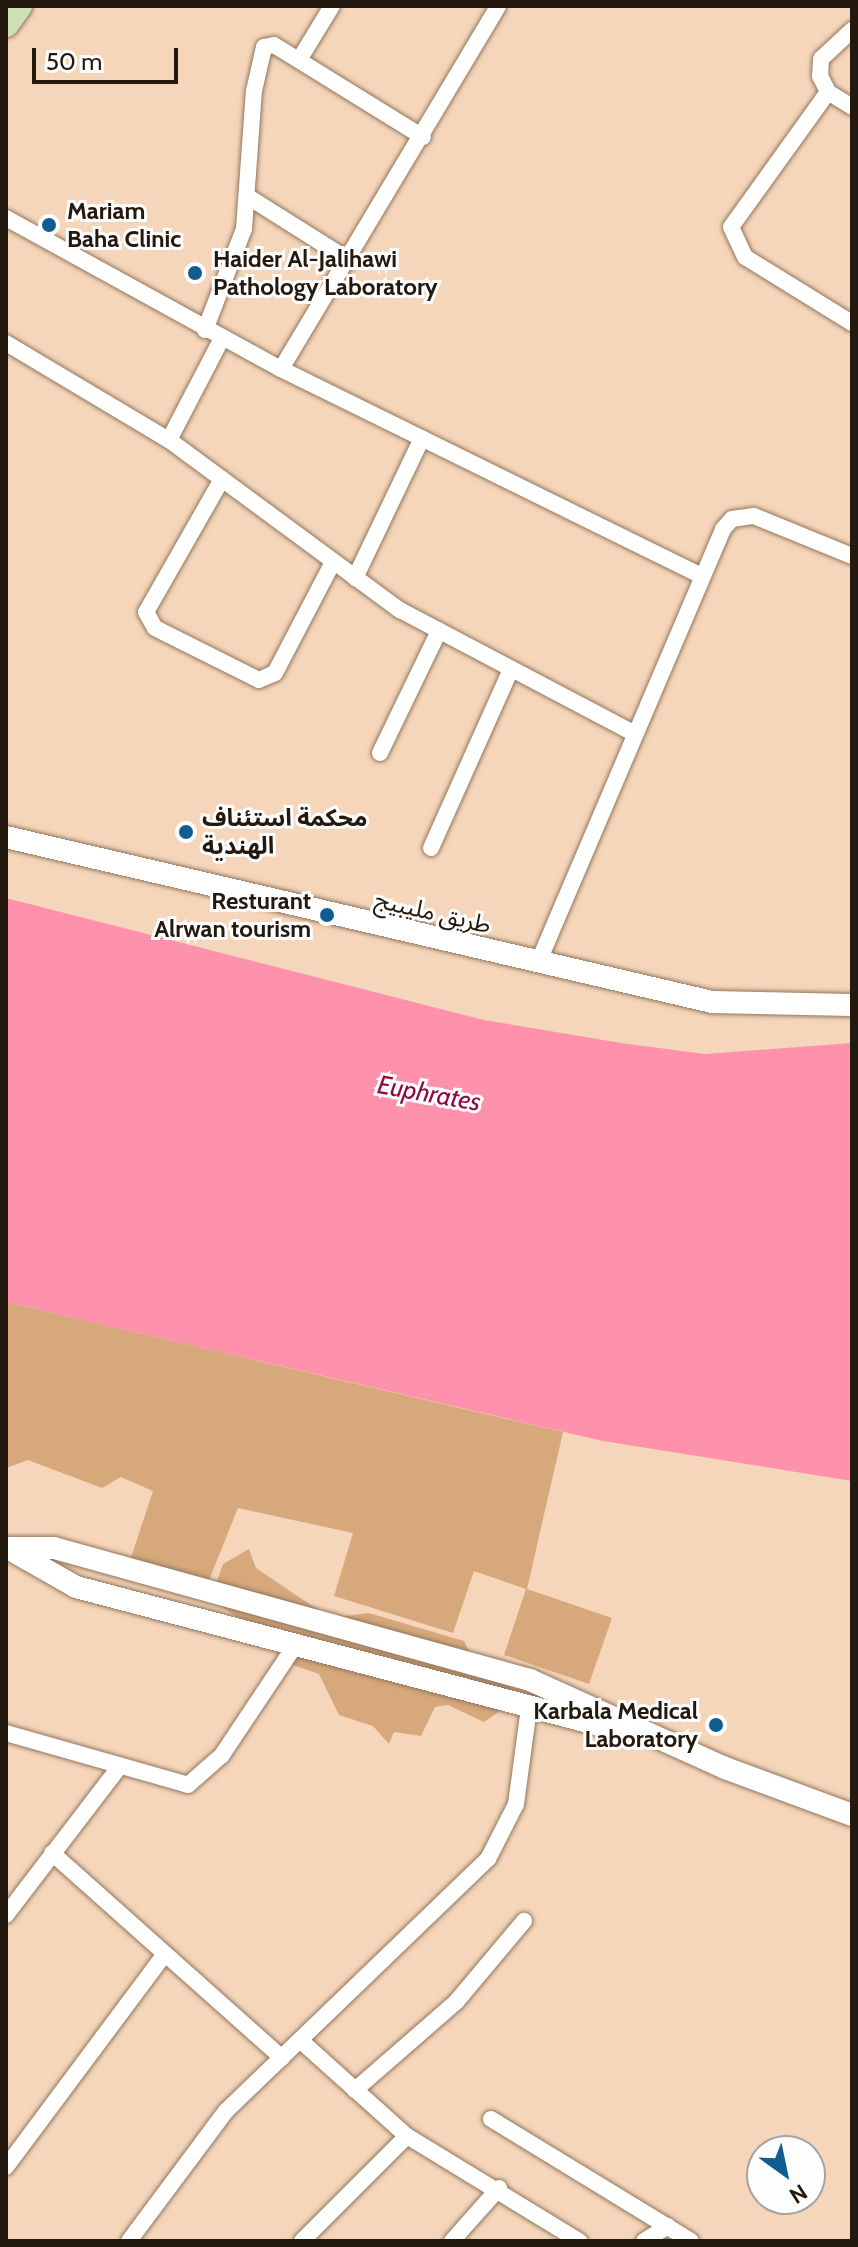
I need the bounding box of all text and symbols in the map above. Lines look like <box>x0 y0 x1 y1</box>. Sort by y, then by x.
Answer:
scale bar <box>36 32 182 82</box>
text: 50 m <box>46 47 102 76</box>
place label: Mariam Baha Clinic <box>67 197 181 253</box>
marker: Mariam Baha Clinic <box>38 214 60 236</box>
place label: Haider Al-Jalihawi Pathology Laboratory <box>213 245 438 301</box>
marker: Haider Al-Jalihawi Pathology Laboratory <box>184 262 206 284</box>
place label: محكمة استئناف الهندية <box>202 804 367 860</box>
marker: محكمة استئناف الهندية <box>177 823 195 841</box>
street label: طريق مليبيج <box>372 885 494 939</box>
place label: Resturant Alrwan tourism <box>154 887 311 943</box>
marker: Resturant Alrwan tourism <box>318 906 336 924</box>
water label: Euphrates <box>375 1070 483 1118</box>
place label: Karbala Medical Laboratory <box>533 1697 698 1753</box>
marker: Karbala Medical Laboratory <box>705 1714 727 1736</box>
north arrow <box>746 2135 826 2215</box>
text: N <box>784 2178 812 2209</box>

